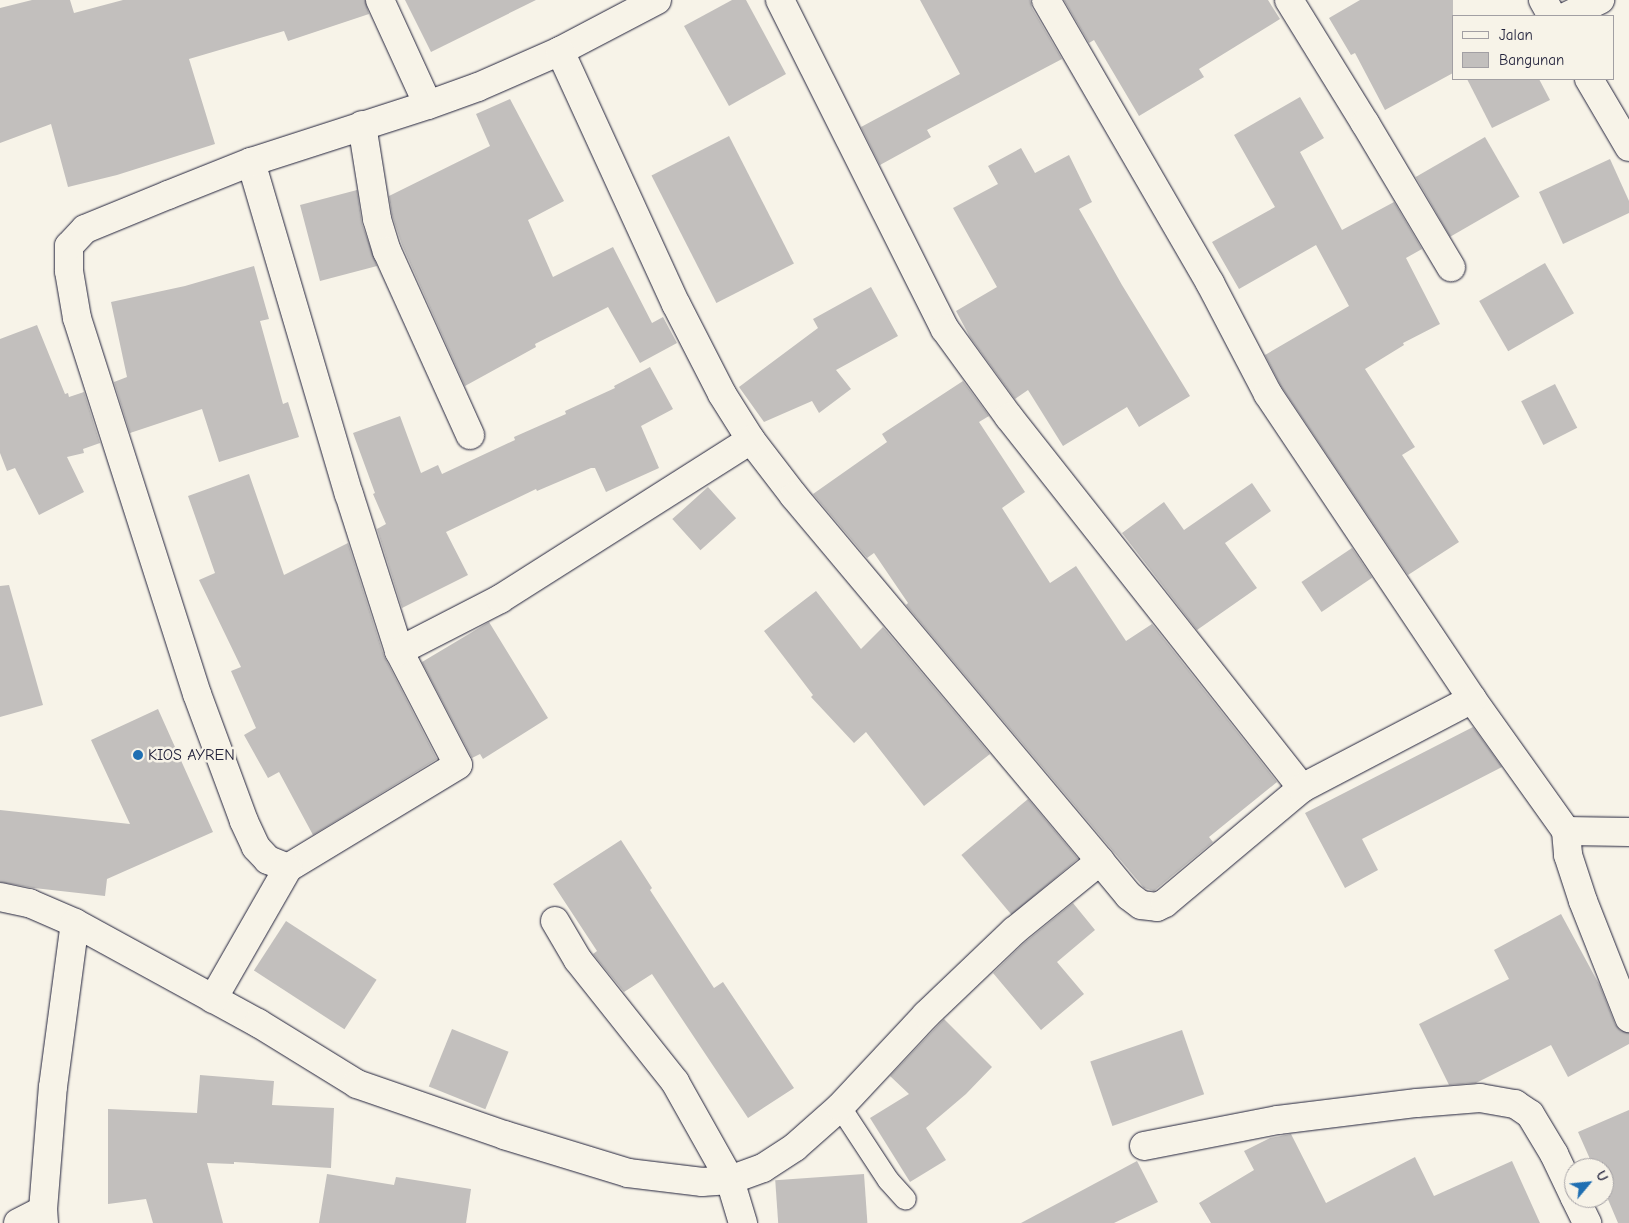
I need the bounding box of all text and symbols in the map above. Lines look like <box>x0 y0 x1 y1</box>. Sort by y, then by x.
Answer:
legend <box>1452 15 1614 80</box>
text: Jalan <box>1499 26 1533 44</box>
text: Bangunan <box>1499 51 1564 69</box>
place label: KIOS AYREN <box>148 745 235 765</box>
marker: KIOS AYREN <box>132 749 144 761</box>
north arrow <box>1564 1158 1614 1208</box>
text: U <box>1592 1168 1612 1184</box>

